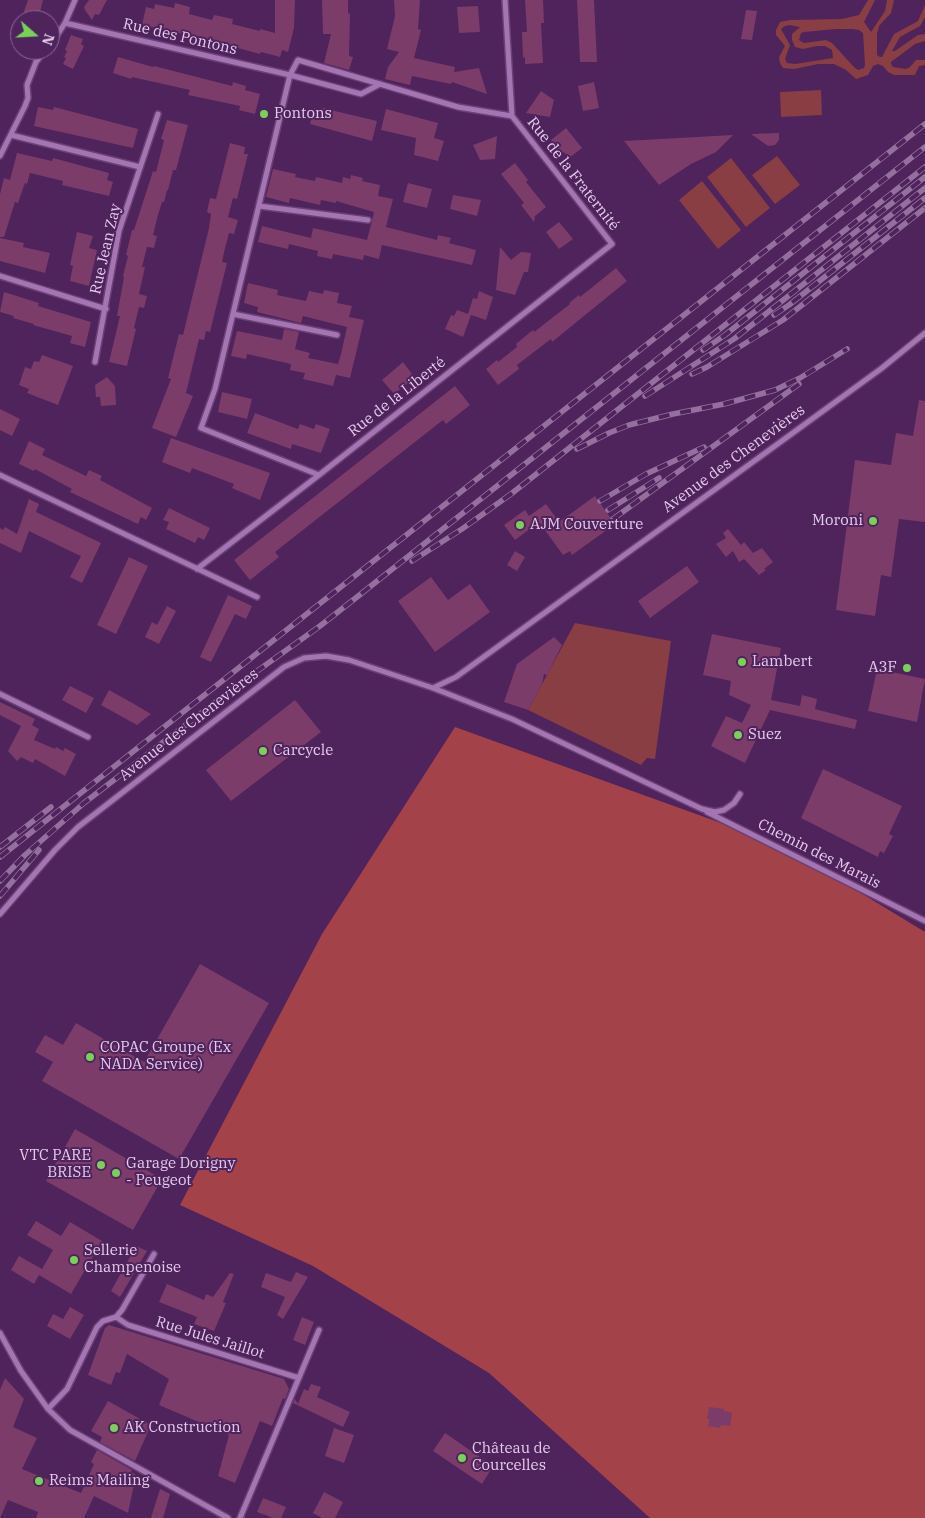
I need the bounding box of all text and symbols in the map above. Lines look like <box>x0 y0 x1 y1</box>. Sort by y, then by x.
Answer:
north arrow <box>10 10 60 60</box>
street label: Rue des Pontons <box>121 15 239 59</box>
text: N <box>38 31 59 48</box>
place label: Pontons <box>274 105 332 123</box>
marker: Pontons <box>258 108 270 120</box>
street label: Rue de la Fraternité <box>523 114 623 234</box>
street label: Rue Jean Zay <box>87 202 125 296</box>
street label: Rue de la Liberté <box>345 353 449 441</box>
street label: Avenue des Chenevières <box>659 401 809 517</box>
place label: Moroni <box>812 512 863 530</box>
marker: Moroni <box>867 515 879 527</box>
place label: AJM Couverture <box>530 516 643 534</box>
marker: AJM Couverture <box>514 519 526 531</box>
place label: Lambert <box>752 653 813 671</box>
marker: Lambert <box>736 656 748 668</box>
place label: A3F <box>868 659 897 677</box>
marker: A3F <box>901 662 913 674</box>
street label: Avenue des Chenevières <box>116 665 262 785</box>
place label: Suez <box>748 726 782 744</box>
marker: Suez <box>732 729 744 741</box>
place label: Carcycle <box>273 742 333 760</box>
marker: Carcycle <box>257 745 269 757</box>
street label: Chemin des Marais <box>755 815 883 893</box>
place label: COPAC Groupe (Ex NADA Service) <box>100 1039 231 1074</box>
marker: COPAC Groupe (Ex NADA Service) <box>84 1051 96 1063</box>
place label: VTC PARE BRISE <box>19 1147 91 1182</box>
place label: Garage Dorigny - Peugeot <box>126 1155 235 1190</box>
marker: VTC PARE BRISE <box>95 1159 107 1171</box>
marker: Garage Dorigny - Peugeot <box>110 1167 122 1179</box>
place label: Sellerie Champenoise <box>84 1242 181 1277</box>
marker: Sellerie Champenoise <box>68 1254 80 1266</box>
street label: Rue Jules Jaillot <box>153 1313 267 1363</box>
place label: AK Construction <box>124 1419 241 1437</box>
marker: AK Construction <box>108 1422 120 1434</box>
place label: Château de Courcelles <box>472 1440 551 1475</box>
marker: Château de Courcelles <box>456 1452 468 1464</box>
place label: Reims Mailing <box>49 1472 150 1490</box>
marker: Reims Mailing <box>33 1475 45 1487</box>

